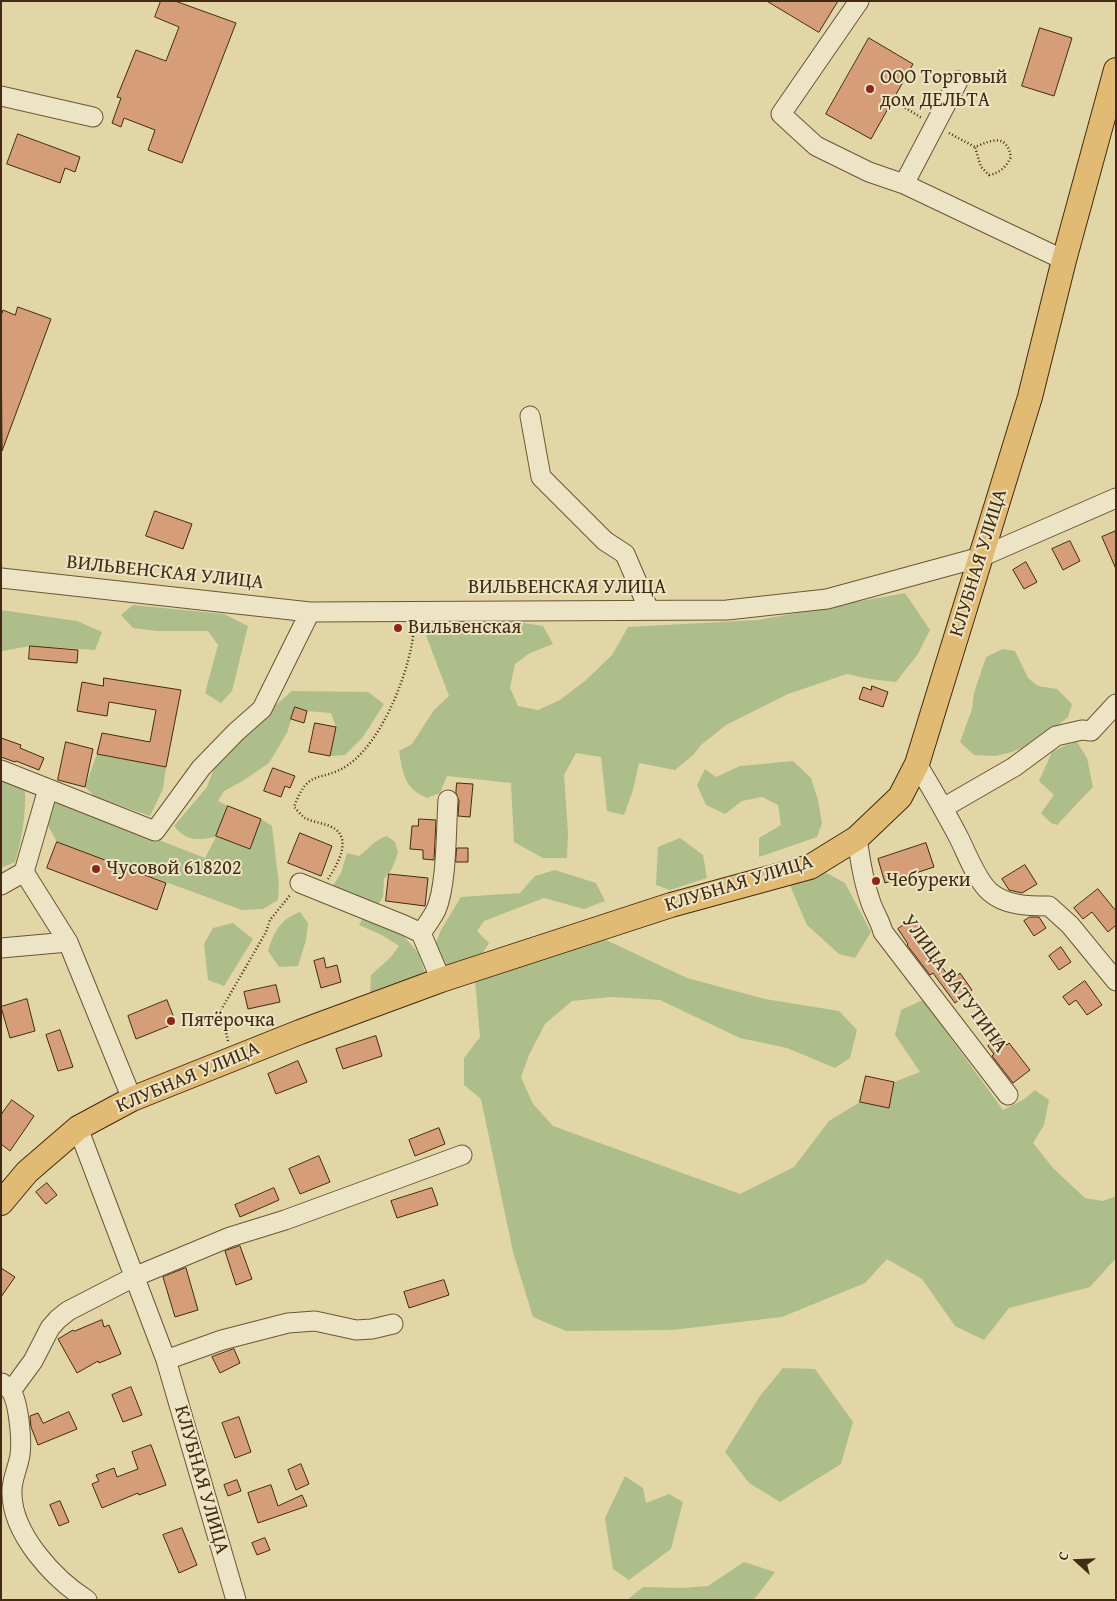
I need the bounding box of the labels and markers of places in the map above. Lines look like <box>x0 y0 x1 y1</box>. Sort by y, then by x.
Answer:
place label: ООО Торговый дом ДЕЛЬТА <box>880 66 1007 113</box>
marker: ООО Торговый дом ДЕЛЬТА <box>864 83 876 95</box>
place label: Вильвенская <box>408 616 521 640</box>
marker: Вильвенская <box>392 622 404 634</box>
place label: Чусовой 618202 <box>106 857 242 881</box>
marker: Чусовой 618202 <box>90 863 102 875</box>
place label: Чебуреки <box>886 869 971 893</box>
marker: Чебуреки <box>870 875 882 887</box>
place label: Пятёрочка <box>181 1009 275 1033</box>
marker: Пятёрочка <box>165 1015 177 1027</box>

